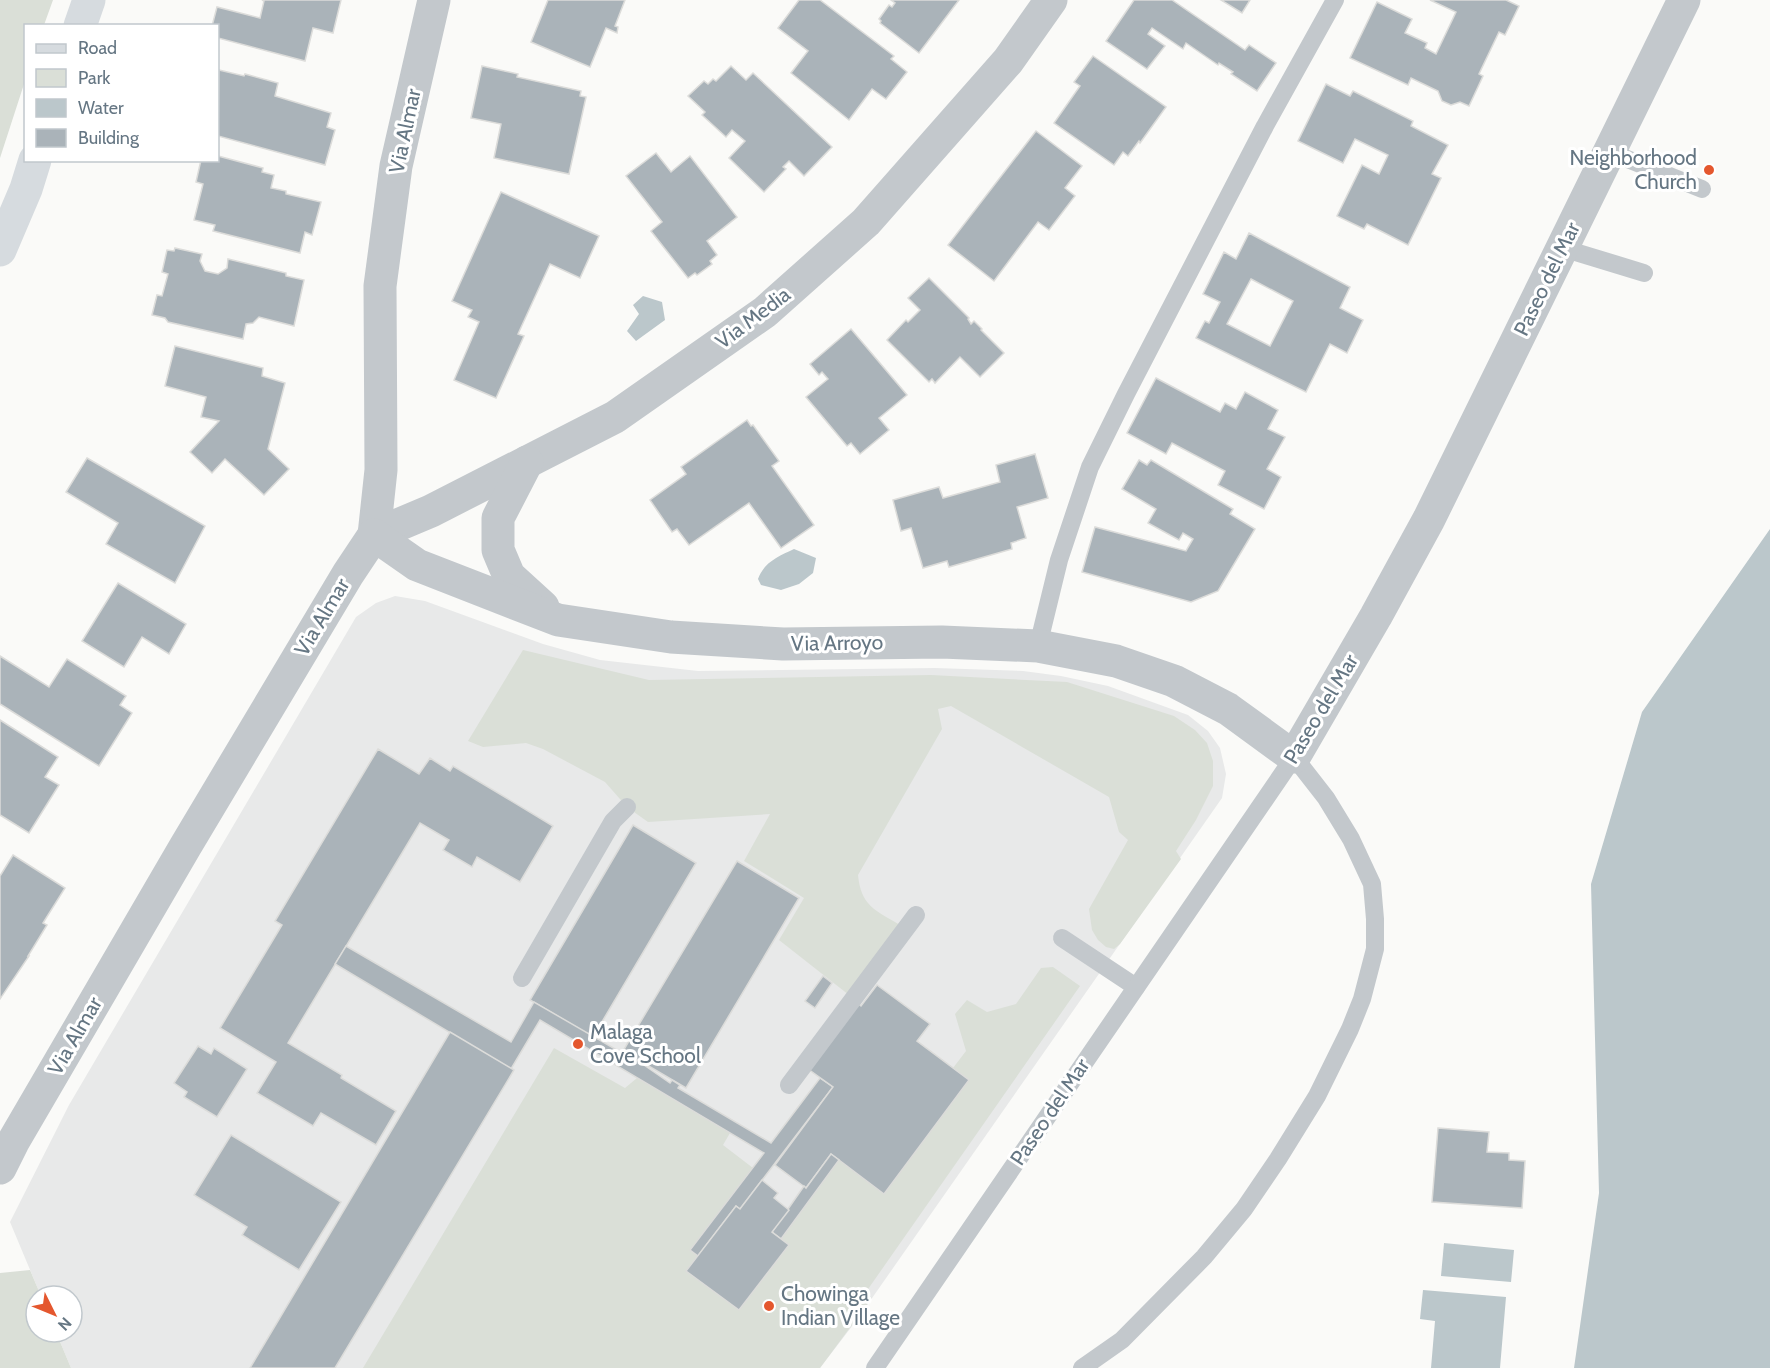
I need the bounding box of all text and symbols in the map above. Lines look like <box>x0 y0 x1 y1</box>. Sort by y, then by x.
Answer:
legend <box>24 24 219 162</box>
text: Road <box>78 37 117 59</box>
text: Park <box>78 67 111 89</box>
street label: Via Almar <box>383 86 426 175</box>
text: Water <box>78 97 124 119</box>
text: Building <box>78 127 140 149</box>
place label: Neighborhood Church <box>1569 145 1697 194</box>
marker: Neighborhood Church <box>1702 163 1716 177</box>
street label: Paseo del Mar <box>1508 218 1585 340</box>
street label: Via Media <box>711 282 795 354</box>
street label: Via Almar <box>289 573 355 660</box>
street label: Via Arroyo <box>791 629 883 656</box>
street label: Paseo del Mar <box>1278 649 1363 768</box>
street label: Via Almar <box>42 992 107 1079</box>
place label: Malaga Cove School <box>590 1019 701 1068</box>
marker: Malaga Cove School <box>571 1037 585 1051</box>
street label: Paseo del Mar <box>1005 1053 1095 1170</box>
place label: Chowinga Indian Village <box>781 1281 900 1330</box>
north arrow <box>24 1284 84 1344</box>
marker: Chowinga Indian Village <box>762 1299 776 1313</box>
text: N <box>54 1313 75 1335</box>

